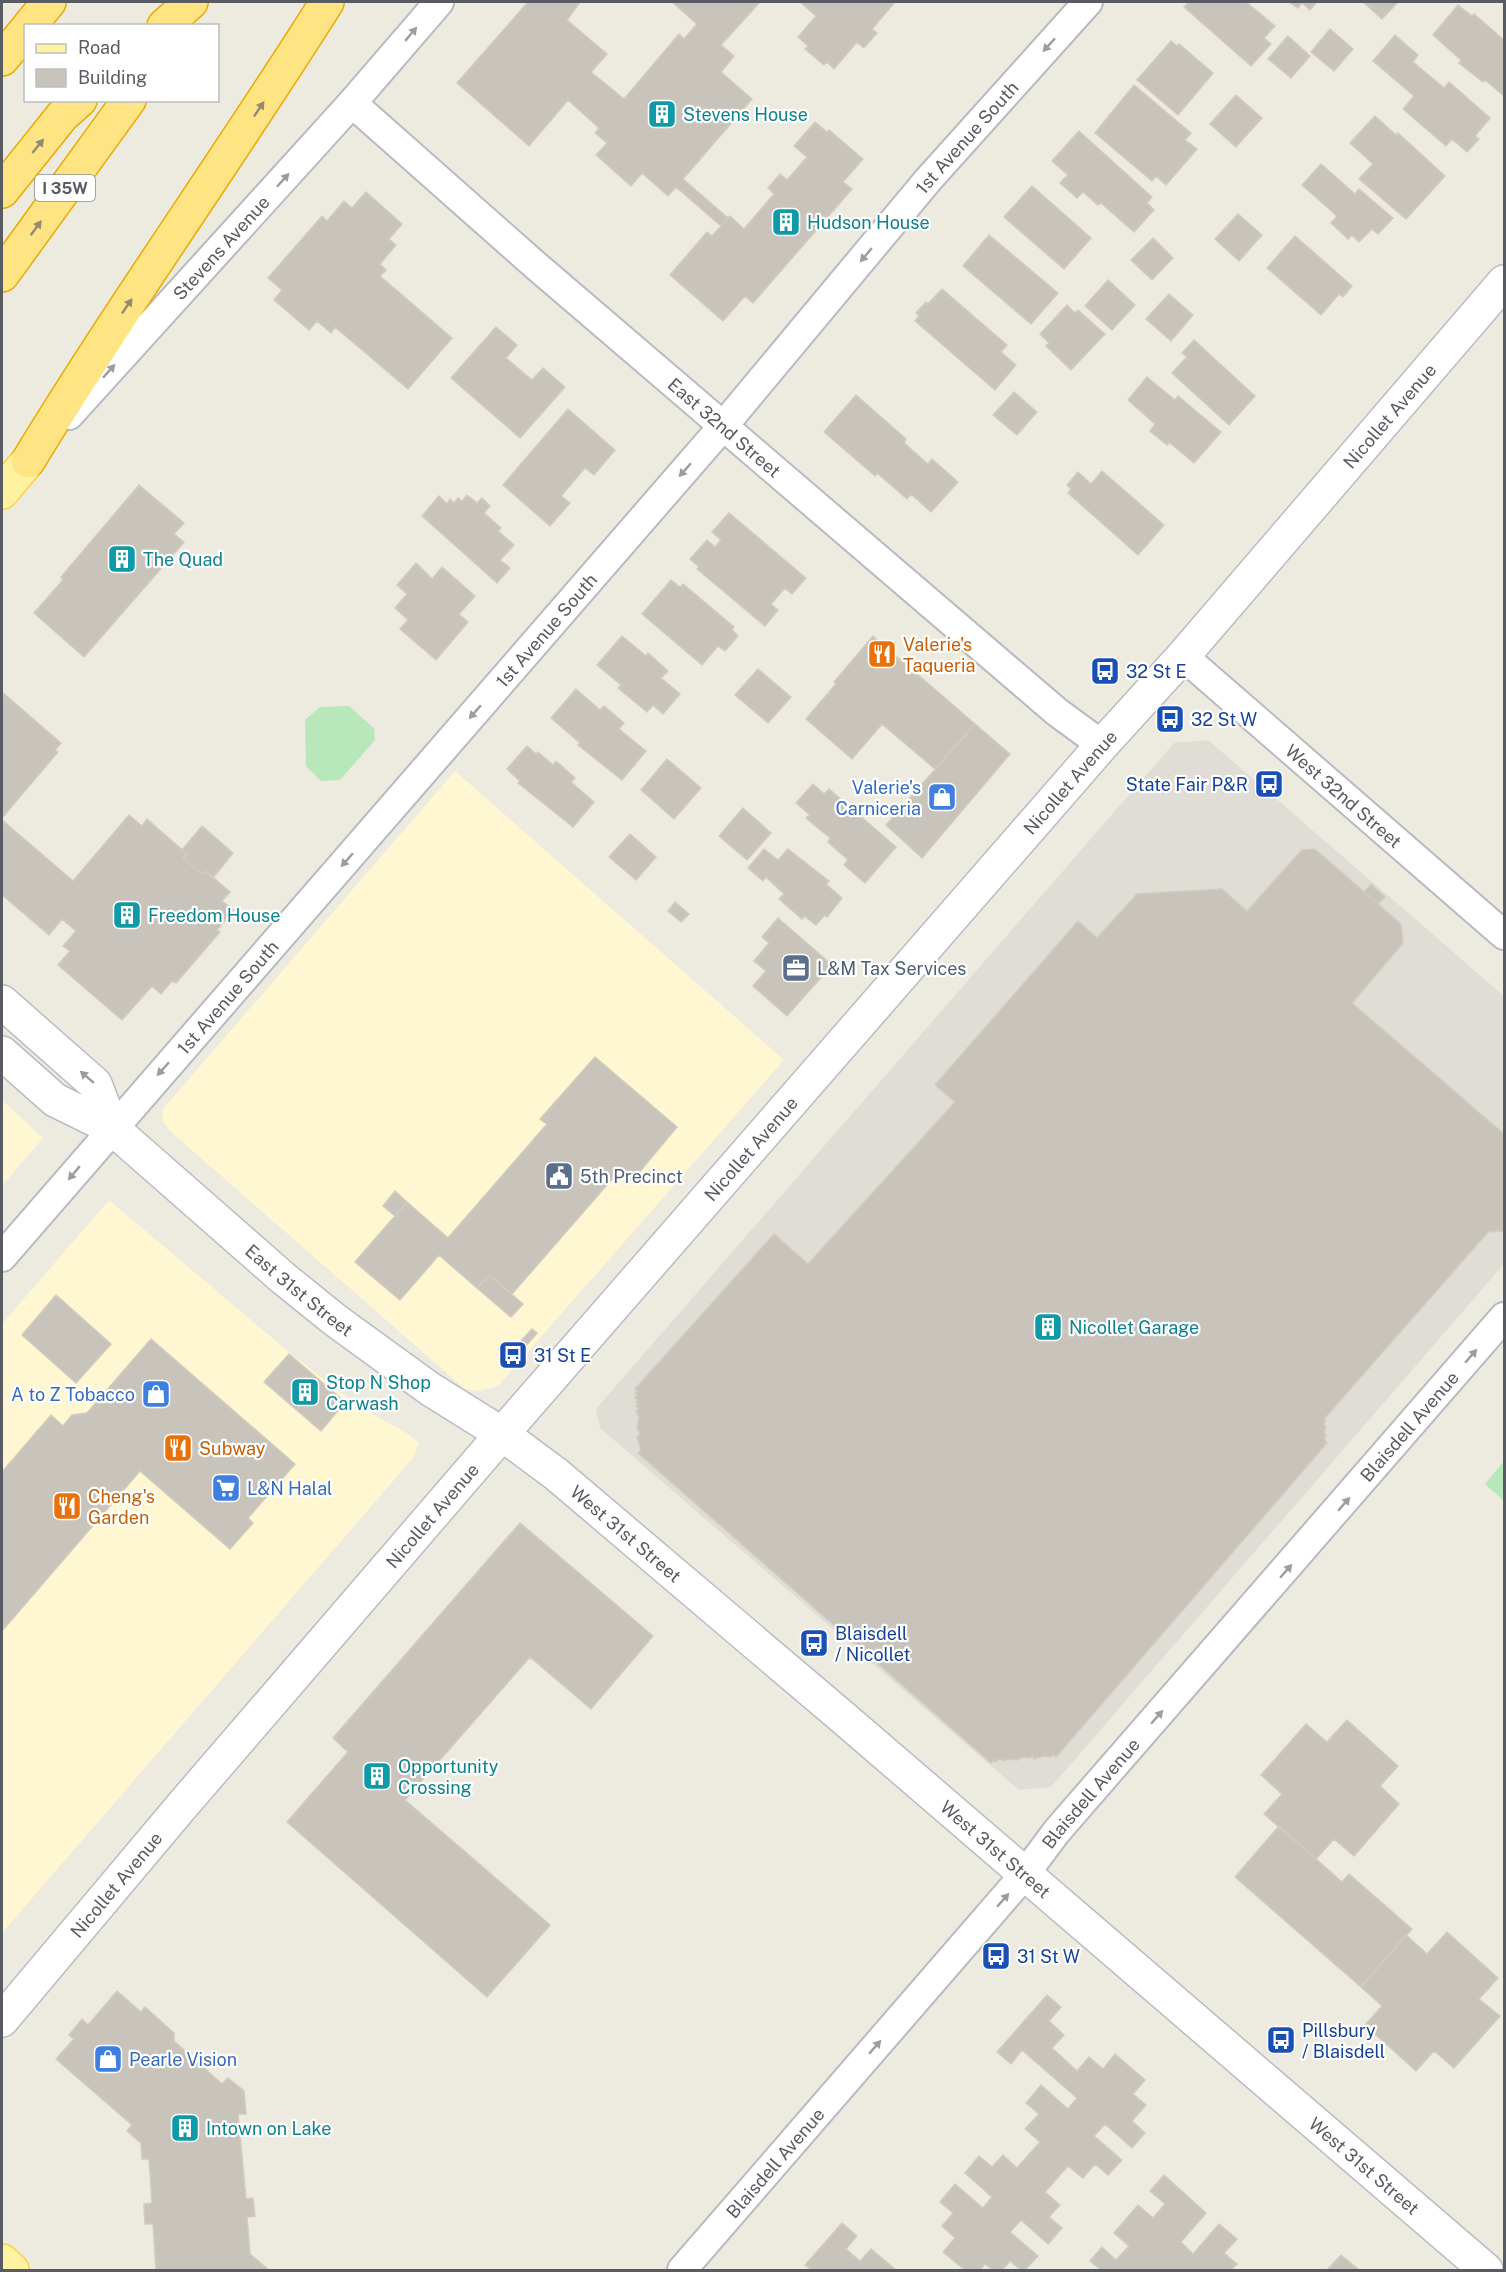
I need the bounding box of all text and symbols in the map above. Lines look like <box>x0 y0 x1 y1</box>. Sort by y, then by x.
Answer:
legend <box>24 24 219 102</box>
one-way arrow <box>405 26 418 42</box>
text: Road <box>78 37 121 58</box>
one-way arrow <box>1043 37 1056 52</box>
text: Building <box>78 67 147 88</box>
street label: 1st Avenue South <box>911 77 1022 198</box>
building icon: Stevens House <box>646 98 678 130</box>
one-way arrow <box>254 101 265 117</box>
place label: Stevens House <box>683 104 808 125</box>
one-way arrow <box>32 138 45 154</box>
one-way arrow <box>276 173 289 188</box>
road number: I 35W <box>35 175 95 201</box>
street label: Stevens Avenue <box>168 191 273 304</box>
building icon: Hudson House <box>770 206 802 238</box>
place label: Hudson House <box>807 212 930 233</box>
one-way arrow <box>30 220 42 236</box>
one-way arrow <box>859 247 872 263</box>
one-way arrow <box>121 298 133 314</box>
street label: Nicollet Avenue <box>1339 359 1440 472</box>
one-way arrow <box>102 363 116 378</box>
street label: East 32nd Street <box>664 373 785 481</box>
one-way arrow <box>678 462 692 477</box>
building icon: The Quad <box>106 543 138 575</box>
place label: The Quad <box>143 549 223 570</box>
street label: 1st Avenue South <box>491 569 601 691</box>
place label: Valerie's Taqueria <box>903 634 975 676</box>
restaurant icon: Valerie's Taqueria <box>866 638 898 670</box>
bus stop icon: 32 St E <box>1089 655 1121 687</box>
place label: 32 St E <box>1126 661 1187 682</box>
bus stop icon: 32 St W <box>1154 703 1186 735</box>
one-way arrow <box>469 704 482 719</box>
place label: 32 St W <box>1191 709 1257 730</box>
street label: Nicollet Avenue <box>1019 726 1121 838</box>
street label: West 32nd Street <box>1281 740 1406 852</box>
bus stop icon: State Fair P&R <box>1253 768 1285 800</box>
place label: State Fair P&R <box>1126 774 1248 795</box>
place label: Valerie's Carniceria <box>836 777 921 819</box>
shop icon: Valerie's Carniceria <box>926 781 958 813</box>
one-way arrow <box>340 852 354 867</box>
building icon: Freedom House <box>111 899 143 931</box>
place label: Freedom House <box>148 905 280 926</box>
street label: 1st Avenue South <box>172 936 283 1058</box>
office icon: L&M Tax Services <box>780 952 812 984</box>
place label: L&M Tax Services <box>817 958 966 979</box>
one-way arrow <box>157 1061 170 1076</box>
one-way arrow <box>80 1071 95 1084</box>
street label: Nicollet Avenue <box>700 1092 802 1205</box>
public building icon: 5th Precinct <box>543 1160 575 1192</box>
one-way arrow <box>67 1165 80 1181</box>
place label: 5th Precinct <box>580 1166 683 1187</box>
street label: East 31st Street <box>241 1240 357 1340</box>
building icon: Nicollet Garage <box>1032 1311 1064 1343</box>
place label: Nicollet Garage <box>1069 1317 1199 1338</box>
bus stop icon: 31 St E <box>497 1339 529 1371</box>
place label: 31 St E <box>534 1345 591 1366</box>
one-way arrow <box>1464 1349 1477 1364</box>
street label: Blaisdell Avenue <box>1356 1367 1463 1485</box>
place label: Stop N Shop Carwash <box>326 1372 431 1414</box>
building icon: Stop N Shop Carwash <box>289 1376 321 1408</box>
shop icon: A to Z Tobacco <box>140 1378 172 1410</box>
place label: A to Z Tobacco <box>11 1384 135 1405</box>
restaurant icon: Subway <box>162 1432 194 1464</box>
place label: Subway <box>199 1438 266 1459</box>
street label: Nicollet Avenue <box>381 1459 483 1572</box>
supermarket icon: L&N Halal <box>210 1472 242 1504</box>
place label: L&N Halal <box>247 1478 333 1499</box>
street label: West 31st Street <box>566 1481 686 1586</box>
place label: Cheng's Garden <box>88 1486 155 1528</box>
restaurant icon: Cheng's Garden <box>51 1490 83 1522</box>
one-way arrow <box>1337 1497 1350 1512</box>
one-way arrow <box>1279 1564 1292 1579</box>
place label: Blaisdell / Nicollet <box>835 1623 911 1665</box>
bus stop icon: Blaisdell / Nicollet <box>798 1627 830 1659</box>
one-way arrow <box>1150 1710 1163 1725</box>
street label: Blaisdell Avenue <box>1037 1734 1144 1852</box>
place label: Opportunity Crossing <box>398 1756 499 1798</box>
building icon: Opportunity Crossing <box>361 1760 393 1792</box>
street label: West 31st Street <box>936 1796 1055 1902</box>
street label: Nicollet Avenue <box>66 1828 166 1941</box>
one-way arrow <box>996 1893 1009 1908</box>
bus stop icon: 31 St W <box>980 1940 1012 1972</box>
place label: 31 St W <box>1017 1946 1080 1967</box>
place label: Pillsbury / Blaisdell <box>1302 2020 1385 2062</box>
bus stop icon: Pillsbury / Blaisdell <box>1265 2024 1297 2056</box>
one-way arrow <box>868 2040 881 2055</box>
shop icon: Pearle Vision <box>92 2043 124 2075</box>
place label: Pearle Vision <box>129 2049 237 2070</box>
street label: Blaisdell Avenue <box>722 2103 828 2222</box>
building icon: Intown on Lake <box>169 2112 201 2144</box>
street label: West 31st Street <box>1305 2112 1424 2219</box>
place label: Intown on Lake <box>206 2118 331 2139</box>

